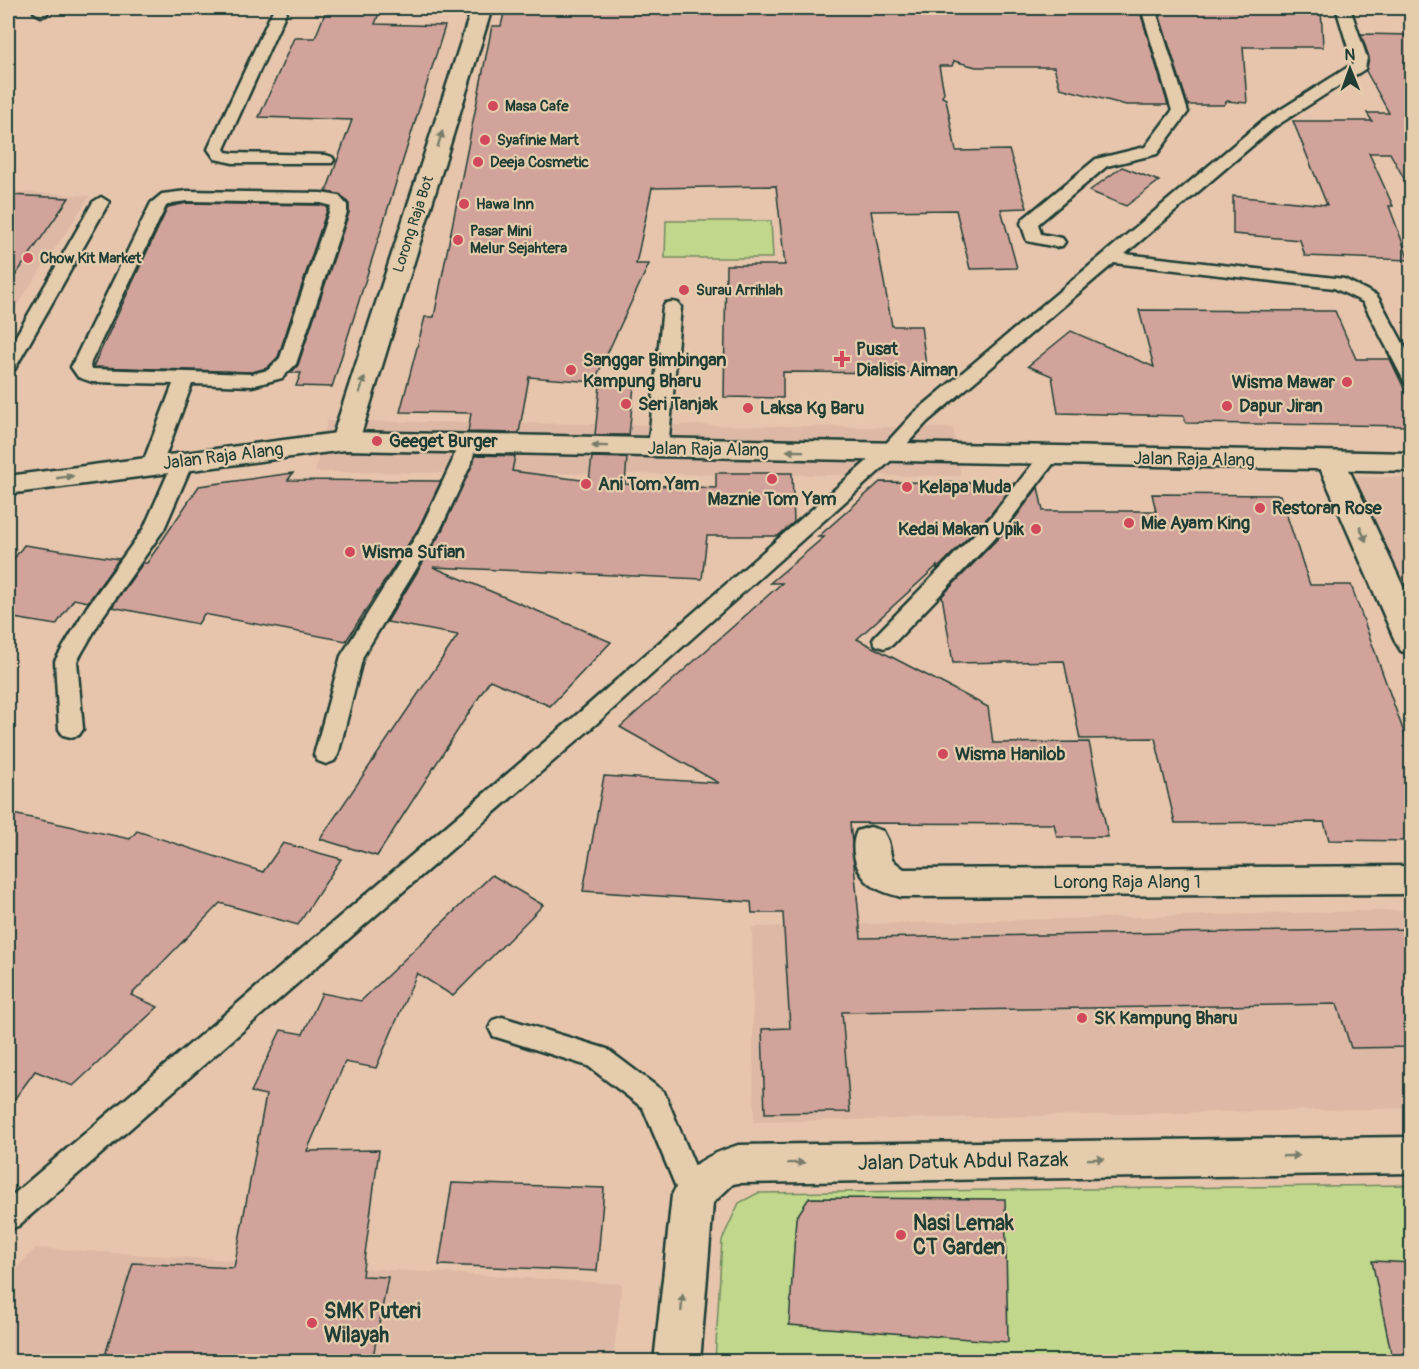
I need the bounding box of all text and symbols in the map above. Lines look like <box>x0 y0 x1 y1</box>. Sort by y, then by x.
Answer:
north arrow <box>1320 39 1380 99</box>
text: N <box>1344 45 1356 65</box>
place label: Masa Cafe <box>505 97 569 116</box>
marker: Masa Cafe <box>486 99 500 113</box>
one-way arrow <box>436 130 446 148</box>
place label: Syafinie Mart <box>497 131 580 150</box>
marker: Syafinie Mart <box>478 133 492 147</box>
place label: Deeja Cosmetic <box>490 153 589 172</box>
marker: Deeja Cosmetic <box>471 155 485 169</box>
street label: Lorong Raja Bot <box>389 172 438 275</box>
place label: Hawa Inn <box>476 195 535 214</box>
marker: Hawa Inn <box>457 197 471 211</box>
place label: Pasar Mini Melur Sejahtera <box>470 222 567 258</box>
marker: Pasar Mini Melur Sejahtera <box>451 233 465 247</box>
place label: Chow Kit Market <box>40 249 142 268</box>
marker: Chow Kit Market <box>21 251 35 265</box>
place label: Surau Arrihlah <box>696 281 783 300</box>
marker: Surau Arrihlah <box>677 283 691 297</box>
place label: Pusat Dialisis Aiman <box>856 338 958 382</box>
place label: Sanggar Bimbingan Kampung Bharu <box>583 349 726 393</box>
marker: Pusat Dialisis Aiman <box>833 350 851 368</box>
marker: Sanggar Bimbingan Kampung Bharu <box>564 363 578 377</box>
place label: Wisma Mawar <box>1232 371 1336 394</box>
marker: Wisma Mawar <box>1340 375 1354 389</box>
one-way arrow <box>358 376 367 394</box>
place label: Seri Tanjak <box>638 393 718 416</box>
place label: Dapur Jiran <box>1239 395 1323 418</box>
marker: Seri Tanjak <box>619 397 633 411</box>
place label: Laksa Kg Baru <box>760 397 864 420</box>
marker: Dapur Jiran <box>1220 399 1234 413</box>
marker: Laksa Kg Baru <box>741 401 755 415</box>
place label: Geeget Burger <box>389 430 498 453</box>
marker: Geeget Burger <box>370 434 384 448</box>
street label: Jalan Raja Alang <box>647 437 769 462</box>
street label: Jalan Raja Alang <box>161 438 285 475</box>
one-way arrow <box>590 442 609 451</box>
one-way arrow <box>785 446 804 456</box>
street label: Jalan Raja Alang <box>1133 447 1255 472</box>
one-way arrow <box>56 472 75 481</box>
marker: Maznie Tom Yam <box>765 472 779 486</box>
place label: Ani Tom Yam <box>598 473 699 496</box>
place label: Kelapa Muda <box>919 476 1012 499</box>
marker: Ani Tom Yam <box>579 477 593 491</box>
marker: Kelapa Muda <box>900 480 914 494</box>
place label: Maznie Tom Yam <box>707 488 837 511</box>
place label: Restoran Rose <box>1272 497 1383 520</box>
marker: Restoran Rose <box>1253 501 1267 515</box>
place label: Mie Ayam King <box>1141 512 1250 535</box>
marker: Mie Ayam King <box>1122 516 1136 530</box>
place label: Kedai Makan Upik <box>898 518 1024 541</box>
marker: Kedai Makan Upik <box>1029 522 1043 536</box>
one-way arrow <box>1359 525 1368 543</box>
place label: Wisma Sufian <box>362 541 465 564</box>
marker: Wisma Sufian <box>343 545 357 559</box>
place label: Wisma Hanilob <box>955 743 1065 766</box>
marker: Wisma Hanilob <box>936 747 950 761</box>
street label: Lorong Raja Alang 1 <box>1053 871 1201 894</box>
place label: SK Kampung Bharu <box>1094 1007 1238 1030</box>
marker: SK Kampung Bharu <box>1075 1011 1089 1025</box>
street label: Jalan Datuk Abdul Razak <box>857 1146 1069 1177</box>
one-way arrow <box>1282 1151 1301 1161</box>
one-way arrow <box>1087 1155 1106 1164</box>
one-way arrow <box>787 1158 806 1168</box>
place label: Nasi Lemak CT Garden <box>913 1210 1014 1261</box>
marker: Nasi Lemak CT Garden <box>894 1228 908 1242</box>
one-way arrow <box>677 1294 687 1313</box>
place label: SMK Puteri Wilayah <box>324 1298 421 1349</box>
marker: SMK Puteri Wilayah <box>305 1316 319 1330</box>

